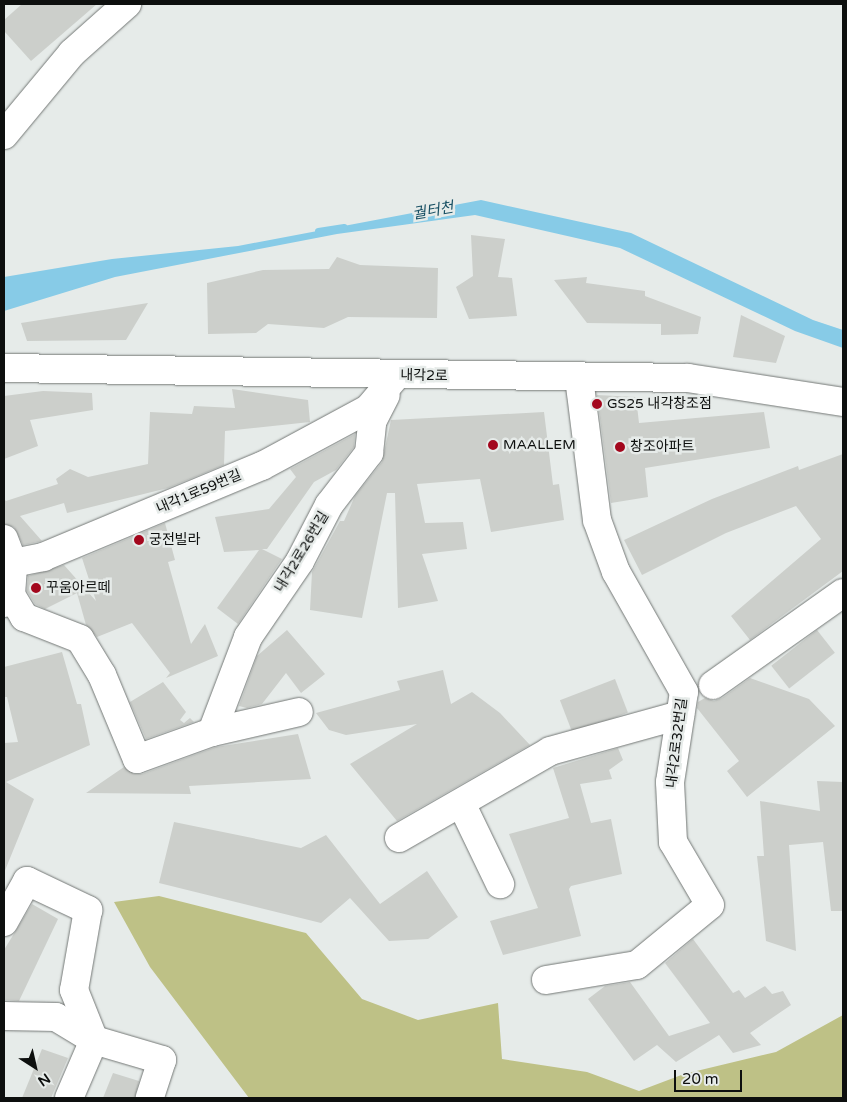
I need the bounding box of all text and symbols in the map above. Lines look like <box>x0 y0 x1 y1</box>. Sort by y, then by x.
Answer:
water label: 궐터천 <box>411 199 455 223</box>
street label: 내각2로 <box>400 367 448 385</box>
place label: GS25 내각창조점 <box>607 396 712 412</box>
marker: GS25 내각창조점 <box>591 398 603 410</box>
place label: MAALLEM <box>503 437 576 453</box>
marker: MAALLEM <box>487 439 499 451</box>
place label: 창조아파트 <box>630 439 694 455</box>
marker: 창조아파트 <box>614 441 626 453</box>
street label: 내각1로59번길 <box>154 467 244 517</box>
street label: 내각2로26번길 <box>271 509 333 595</box>
place label: 궁전빌라 <box>149 532 201 548</box>
marker: 궁전빌라 <box>133 534 145 546</box>
place label: 꾸움아르떼 <box>46 580 110 596</box>
marker: 꾸움아르떼 <box>30 582 42 594</box>
street label: 내각2로32번길 <box>663 697 691 789</box>
north arrow <box>10 1042 60 1092</box>
scale bar <box>677 1060 744 1092</box>
text: N <box>34 1070 53 1090</box>
text: 20 m <box>682 1070 719 1088</box>

